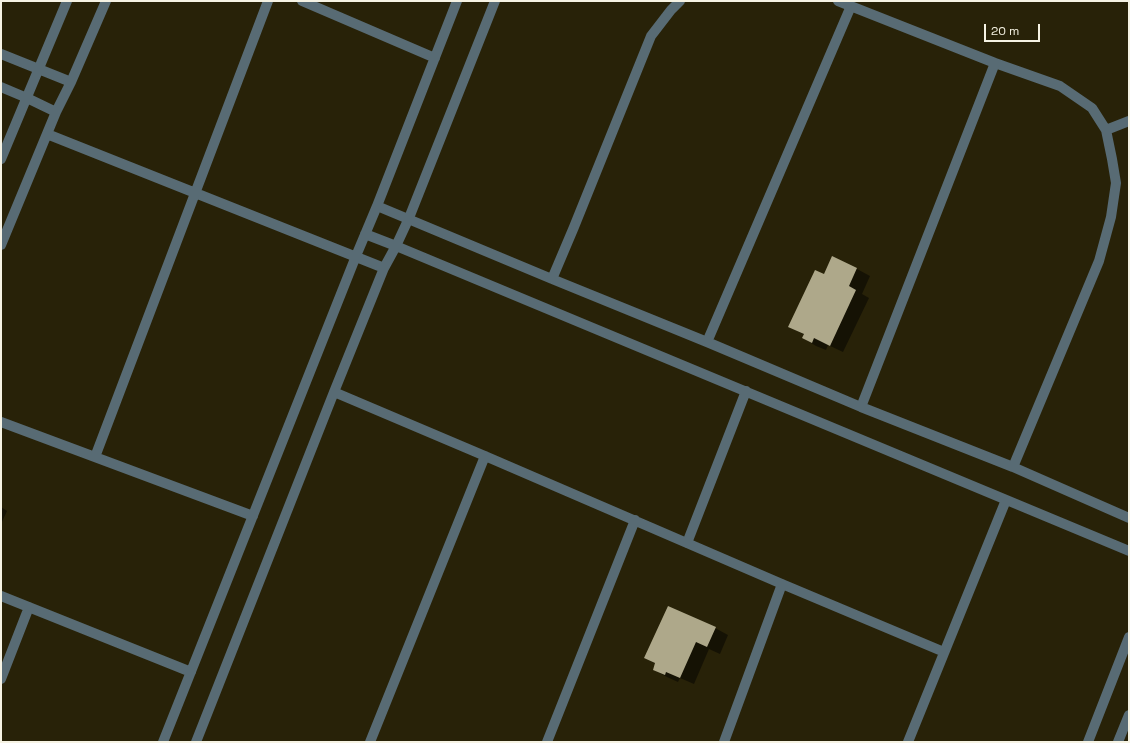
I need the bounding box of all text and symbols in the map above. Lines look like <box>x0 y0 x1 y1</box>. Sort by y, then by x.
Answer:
scale bar <box>986 16 1042 42</box>
text: 20 m <box>991 23 1019 39</box>

